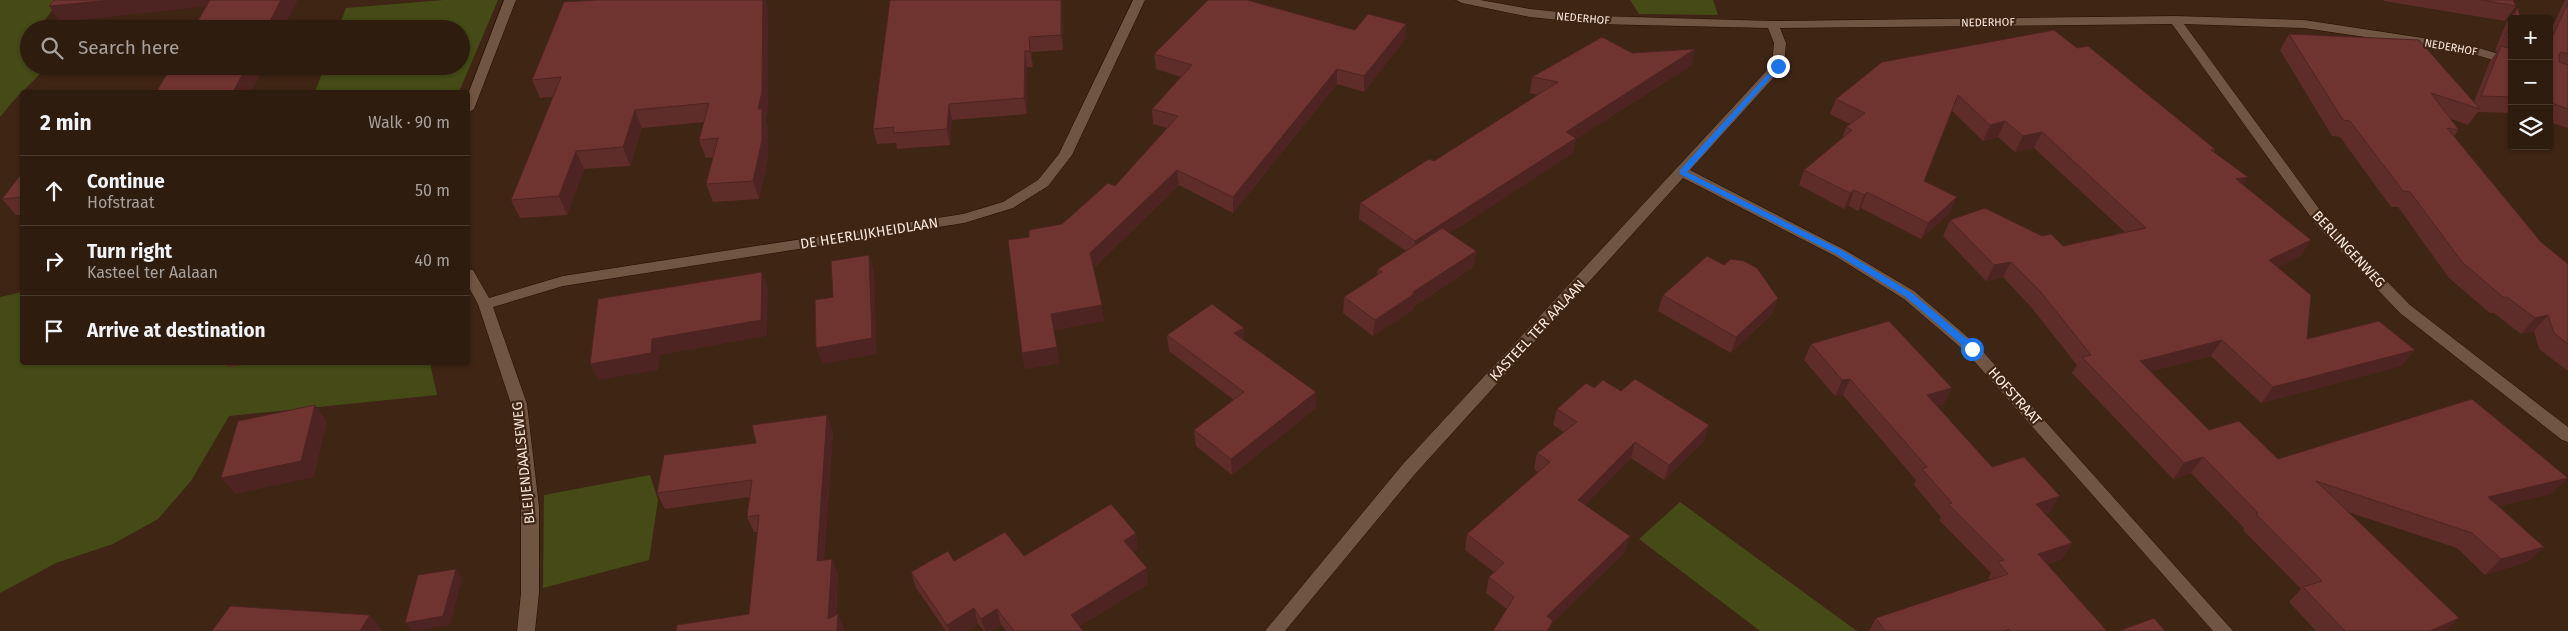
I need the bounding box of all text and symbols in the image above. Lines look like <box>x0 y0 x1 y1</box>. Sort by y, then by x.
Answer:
street label: NEDERHOF <box>1556 10 1611 27</box>
map controls <box>2508 15 2553 150</box>
button: + <box>2508 15 2553 60</box>
street label: NEDERHOF <box>1961 16 2015 29</box>
search box <box>20 20 470 75</box>
icon: search <box>38 34 66 62</box>
text: Search here <box>78 36 179 59</box>
street label: NEDERHOF <box>2423 36 2479 59</box>
route end <box>1767 55 1790 78</box>
button: − <box>2508 60 2553 105</box>
button: layers <box>2508 105 2553 150</box>
text: 2 min <box>40 110 92 136</box>
text: Walk · 90 m <box>368 113 450 132</box>
text: Continue <box>87 170 165 193</box>
icon: ahead <box>40 177 68 205</box>
text: 50 m <box>415 181 450 200</box>
text: Hofstraat <box>87 193 154 212</box>
street label: BERLINGENWEG <box>2309 207 2389 291</box>
street label: DE HEERLIJKHEIDLAAN <box>799 214 939 253</box>
text: Turn right <box>87 240 172 263</box>
icon: right <box>40 247 68 275</box>
text: 40 m <box>415 251 450 270</box>
text: Kasteel ter Aalaan <box>87 263 218 282</box>
street label: KASTEEL TER AALAAN <box>1486 276 1589 384</box>
icon: arrive <box>40 317 68 345</box>
text: Arrive at destination <box>87 319 266 342</box>
route start <box>1961 338 1984 361</box>
street label: HOFSTRAAT <box>1984 364 2045 429</box>
street label: BLEIJENDAALSEWEG <box>509 401 538 525</box>

